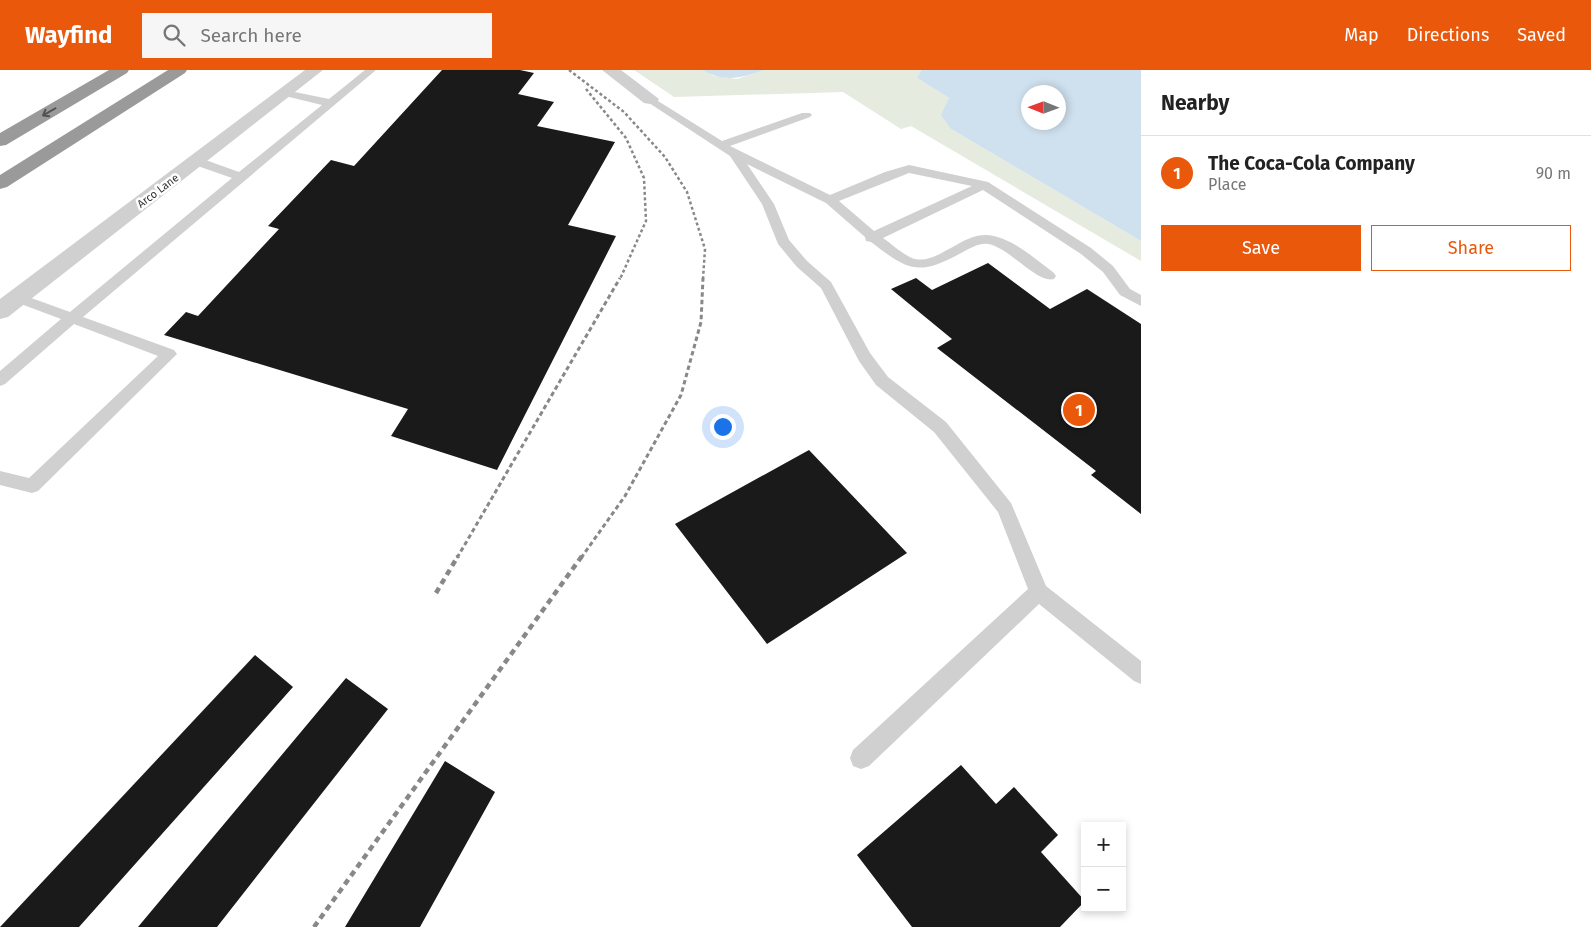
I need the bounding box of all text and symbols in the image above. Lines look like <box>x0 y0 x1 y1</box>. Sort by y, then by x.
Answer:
search box <box>142 13 492 58</box>
text: Wayfind <box>25 21 112 49</box>
icon: search <box>160 21 188 49</box>
text: Search here <box>200 24 302 47</box>
text: Map <box>1344 24 1379 46</box>
text: Directions <box>1407 24 1489 46</box>
text: Saved <box>1517 24 1566 46</box>
north arrow <box>1021 85 1066 130</box>
text: Nearby <box>1161 90 1229 116</box>
one-way arrow <box>42 108 56 118</box>
text: The Coca-Cola Company <box>1208 152 1415 175</box>
text: 1 <box>1173 164 1181 183</box>
text: 90 m <box>1536 164 1571 183</box>
street label: Arco Lane <box>135 171 181 211</box>
text: Place <box>1208 175 1247 194</box>
button: Save <box>1161 225 1361 271</box>
button: Share <box>1371 225 1571 271</box>
pin: 1 <box>1063 391 1095 429</box>
your location <box>710 414 736 440</box>
map controls <box>1081 822 1126 912</box>
button: + <box>1081 822 1126 867</box>
button: − <box>1081 867 1126 912</box>

